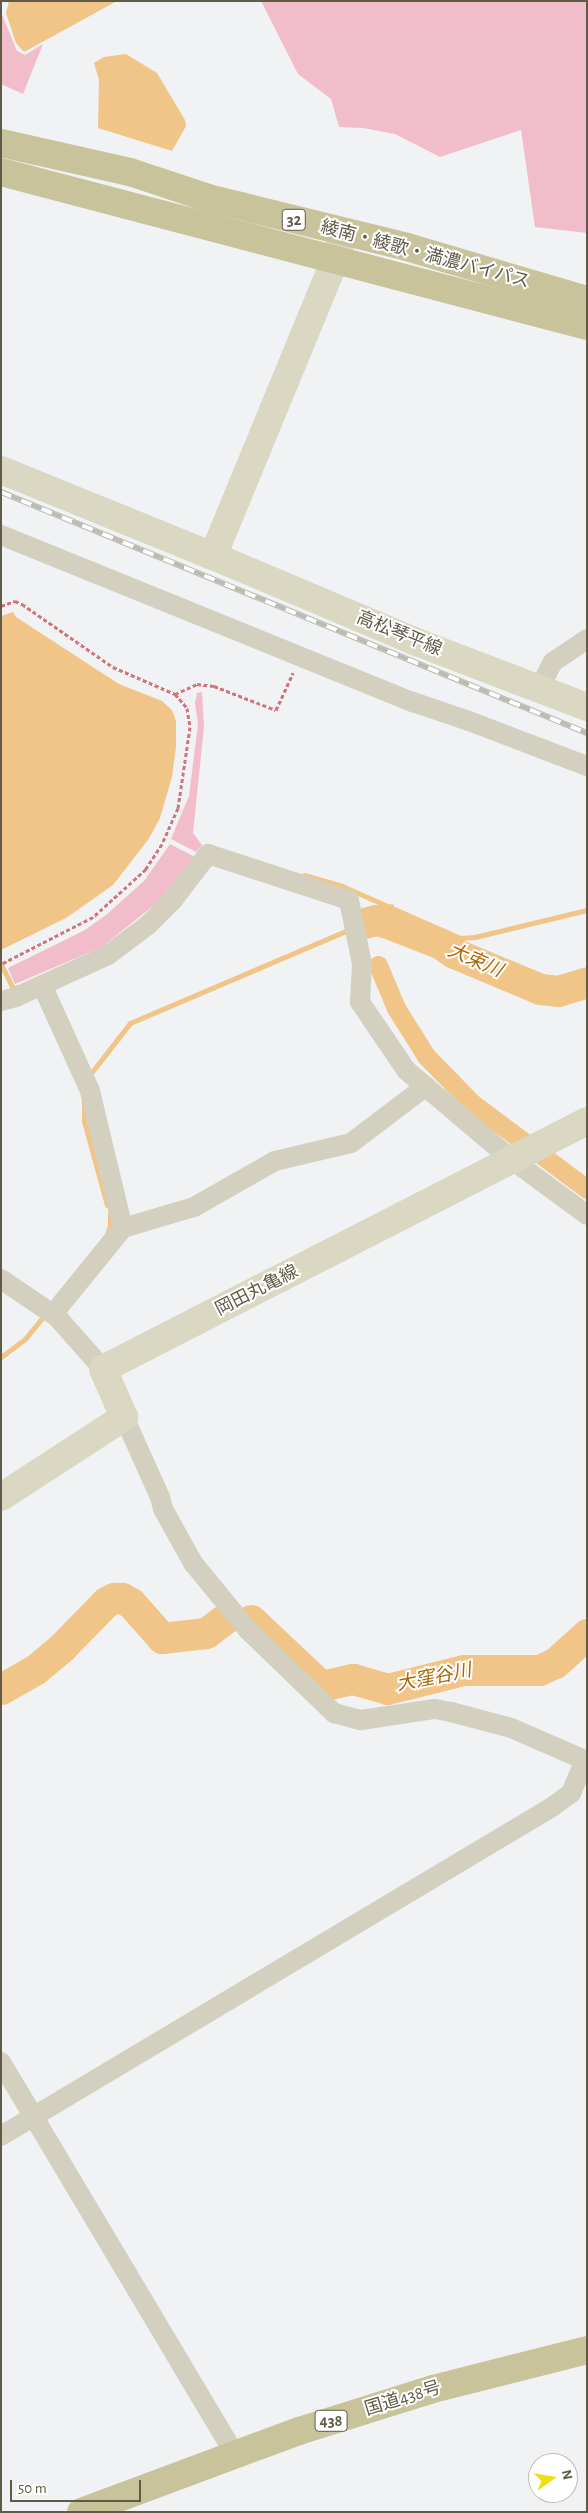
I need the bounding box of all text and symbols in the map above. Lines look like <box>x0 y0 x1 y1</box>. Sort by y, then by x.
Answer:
road number: 32 <box>282 206 306 234</box>
street label: 綾南・綾歌・満濃バイパス <box>318 217 532 293</box>
street label: 高松琴平線 <box>353 607 445 661</box>
water label: 大束川 <box>444 939 506 983</box>
street label: 岡田丸亀線 <box>212 1261 302 1321</box>
water label: 大窪谷川 <box>395 1660 473 1696</box>
street label: 国道438号 <box>362 2377 444 2421</box>
road number: 438 <box>314 2408 348 2434</box>
north arrow <box>528 2453 578 2503</box>
text: N <box>559 2469 575 2481</box>
scale bar <box>12 2470 144 2502</box>
text: 50 m <box>18 2481 47 2496</box>

